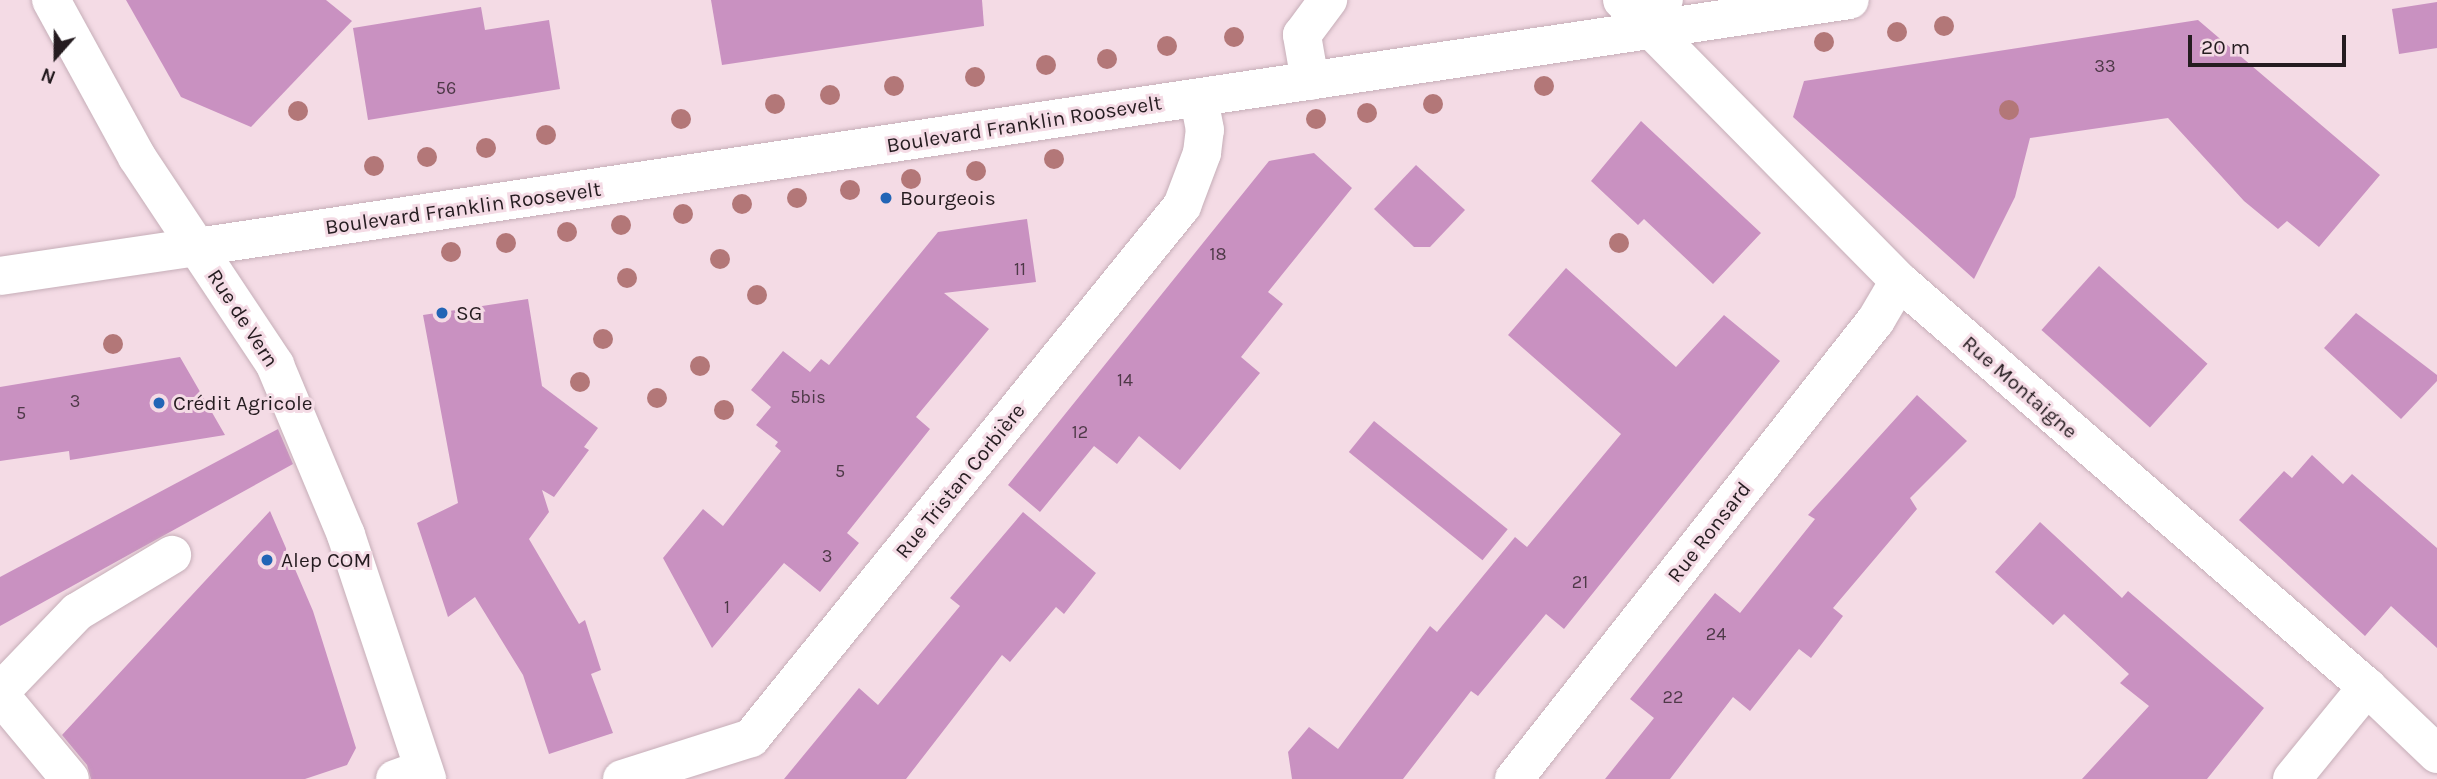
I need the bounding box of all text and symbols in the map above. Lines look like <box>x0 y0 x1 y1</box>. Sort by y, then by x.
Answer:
north arrow <box>21 21 91 91</box>
scale bar <box>2192 21 2350 65</box>
text: 20 m <box>2201 35 2250 59</box>
house number: 33 <box>2094 55 2116 77</box>
text: N <box>38 63 59 88</box>
house number: 56 <box>436 77 456 99</box>
street label: Boulevard Franklin Roosevelt <box>885 90 1163 158</box>
street label: Boulevard Franklin Roosevelt <box>323 176 603 240</box>
place label: Bourgeois <box>900 185 996 211</box>
marker: Bourgeois <box>878 190 894 206</box>
house number: 18 <box>1209 243 1227 265</box>
house number: 11 <box>1014 258 1026 280</box>
street label: Rue de Vern <box>202 264 284 372</box>
place label: SG <box>456 300 482 326</box>
marker: SG <box>434 305 450 321</box>
street label: Rue Montaigne <box>1957 330 2083 444</box>
house number: 14 <box>1117 369 1133 391</box>
house number: 5bis <box>790 386 826 408</box>
house number: 3 <box>70 390 80 412</box>
place label: Crédit Agricole <box>173 390 313 416</box>
marker: Crédit Agricole <box>151 395 167 411</box>
street label: Rue Tristan Corbière <box>890 398 1030 564</box>
house number: 5 <box>16 402 26 424</box>
house number: 12 <box>1072 421 1088 443</box>
house number: 5 <box>835 460 845 482</box>
street label: Rue Ronsard <box>1662 477 1756 587</box>
house number: 3 <box>822 545 832 567</box>
place label: Alep COM <box>281 547 371 573</box>
marker: Alep COM <box>259 552 275 568</box>
house number: 21 <box>1572 571 1588 593</box>
house number: 1 <box>724 596 730 618</box>
house number: 24 <box>1706 623 1726 645</box>
house number: 22 <box>1663 686 1683 708</box>

